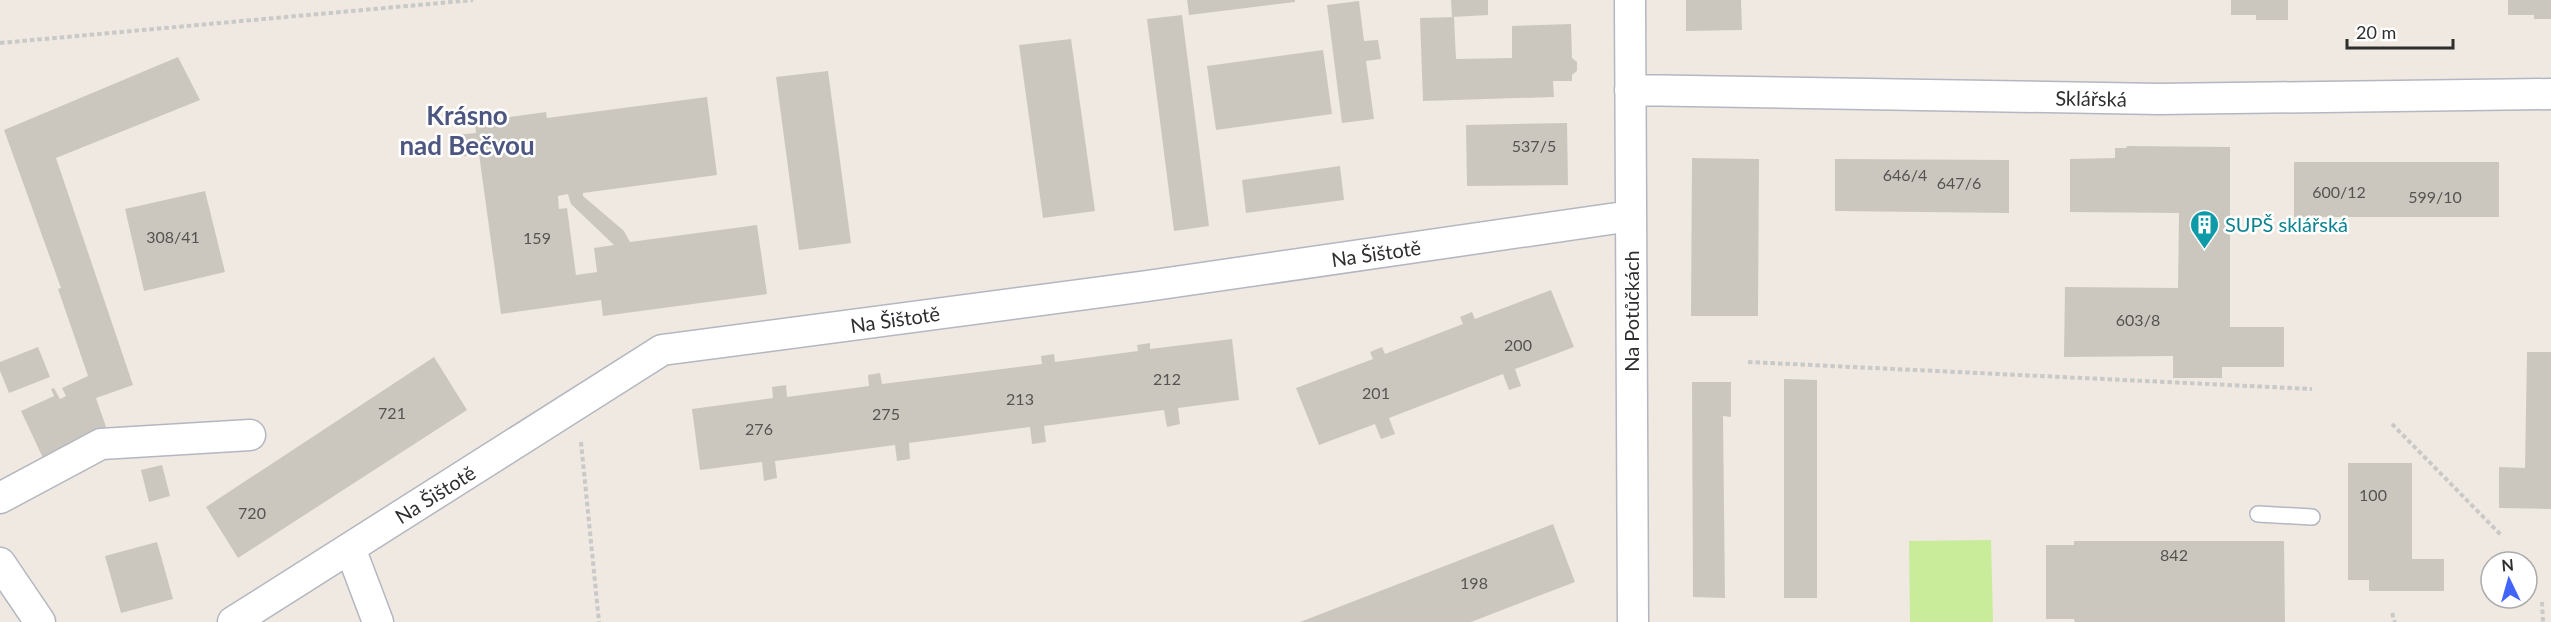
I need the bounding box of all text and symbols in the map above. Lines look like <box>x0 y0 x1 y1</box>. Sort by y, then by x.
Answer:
scale bar <box>2347 12 2454 50</box>
text: 20 m <box>2356 21 2396 43</box>
street label: Sklářská <box>2055 85 2127 111</box>
district label: Krásno nad Bečvou <box>399 99 535 161</box>
house number: 537/5 <box>1512 136 1556 155</box>
house number: 646/4 <box>1883 165 1927 184</box>
house number: 647/6 <box>1937 173 1981 192</box>
house number: 600/12 <box>2312 182 2366 201</box>
house number: 599/10 <box>2408 187 2462 206</box>
building icon: SUPŠ sklářská <box>2188 208 2220 250</box>
place label: SUPŠ sklářská <box>2225 212 2348 236</box>
house number: 308/41 <box>146 227 200 246</box>
house number: 159 <box>523 228 551 247</box>
street label: Na Šištotě <box>1330 235 1422 271</box>
street label: Na Potůčkách <box>1619 250 1643 372</box>
street label: Na Šištotě <box>849 301 941 337</box>
house number: 603/8 <box>2116 310 2160 329</box>
house number: 200 <box>1504 335 1532 354</box>
house number: 212 <box>1153 369 1181 388</box>
house number: 201 <box>1362 383 1390 402</box>
house number: 213 <box>1006 389 1034 408</box>
house number: 721 <box>378 403 406 422</box>
house number: 275 <box>872 404 900 423</box>
house number: 276 <box>745 419 773 438</box>
street label: Na Šištotě <box>390 460 480 528</box>
house number: 100 <box>2359 485 2387 504</box>
house number: 720 <box>238 503 266 522</box>
house number: 842 <box>2160 545 2188 564</box>
north arrow <box>2479 550 2539 610</box>
text: N <box>2501 555 2515 575</box>
house number: 198 <box>1460 573 1488 592</box>

